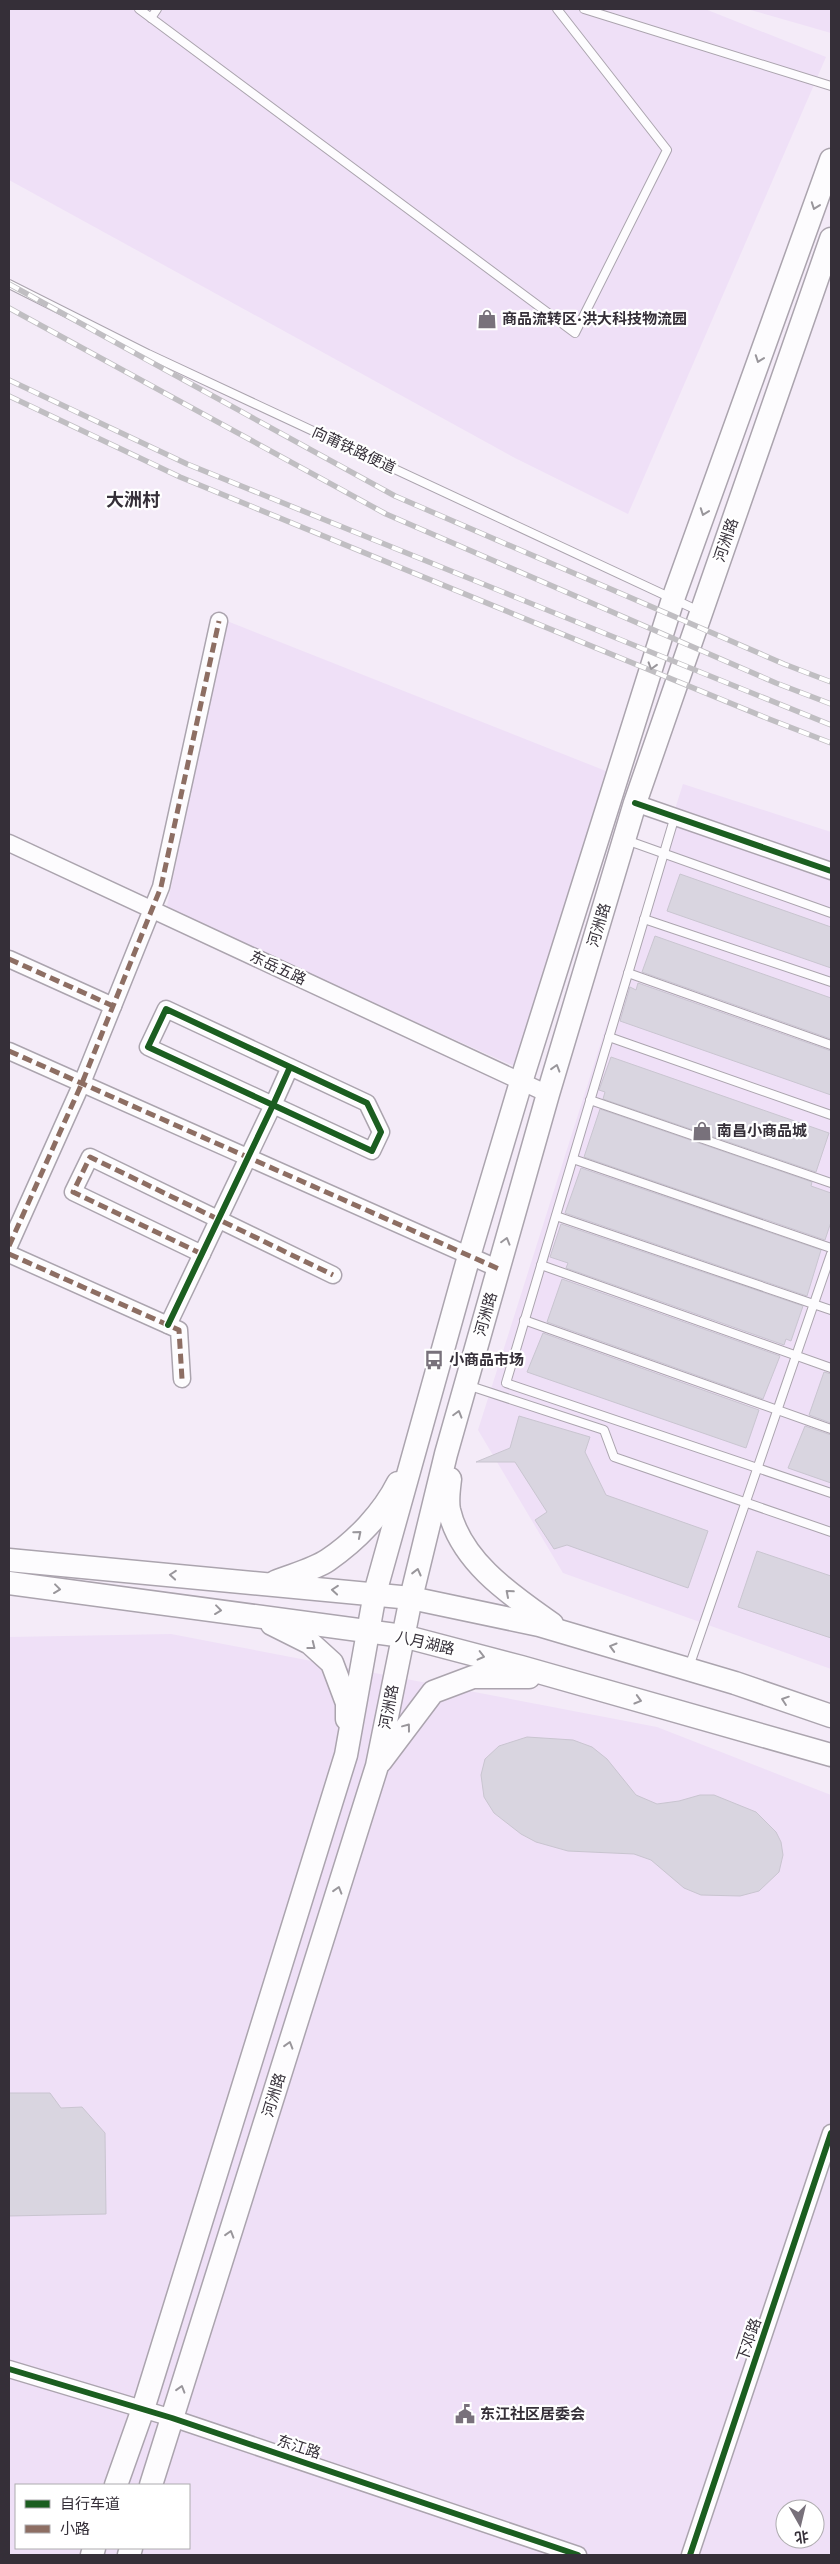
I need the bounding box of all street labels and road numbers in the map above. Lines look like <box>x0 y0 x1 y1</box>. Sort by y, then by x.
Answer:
street label: 向莆铁路便道 <box>309 419 400 478</box>
street label: 河洲路 <box>706 514 743 565</box>
street label: 河洲路 <box>580 900 615 949</box>
street label: 东岳五路 <box>247 944 311 990</box>
street label: 河洲路 <box>467 1289 502 1338</box>
street label: 八月湖路 <box>394 1624 457 1659</box>
street label: 河洲路 <box>372 1682 403 1731</box>
street label: 河洲路 <box>255 2070 290 2119</box>
street label: 下邓路 <box>729 2314 766 2365</box>
street label: 东江路 <box>275 2428 324 2463</box>

